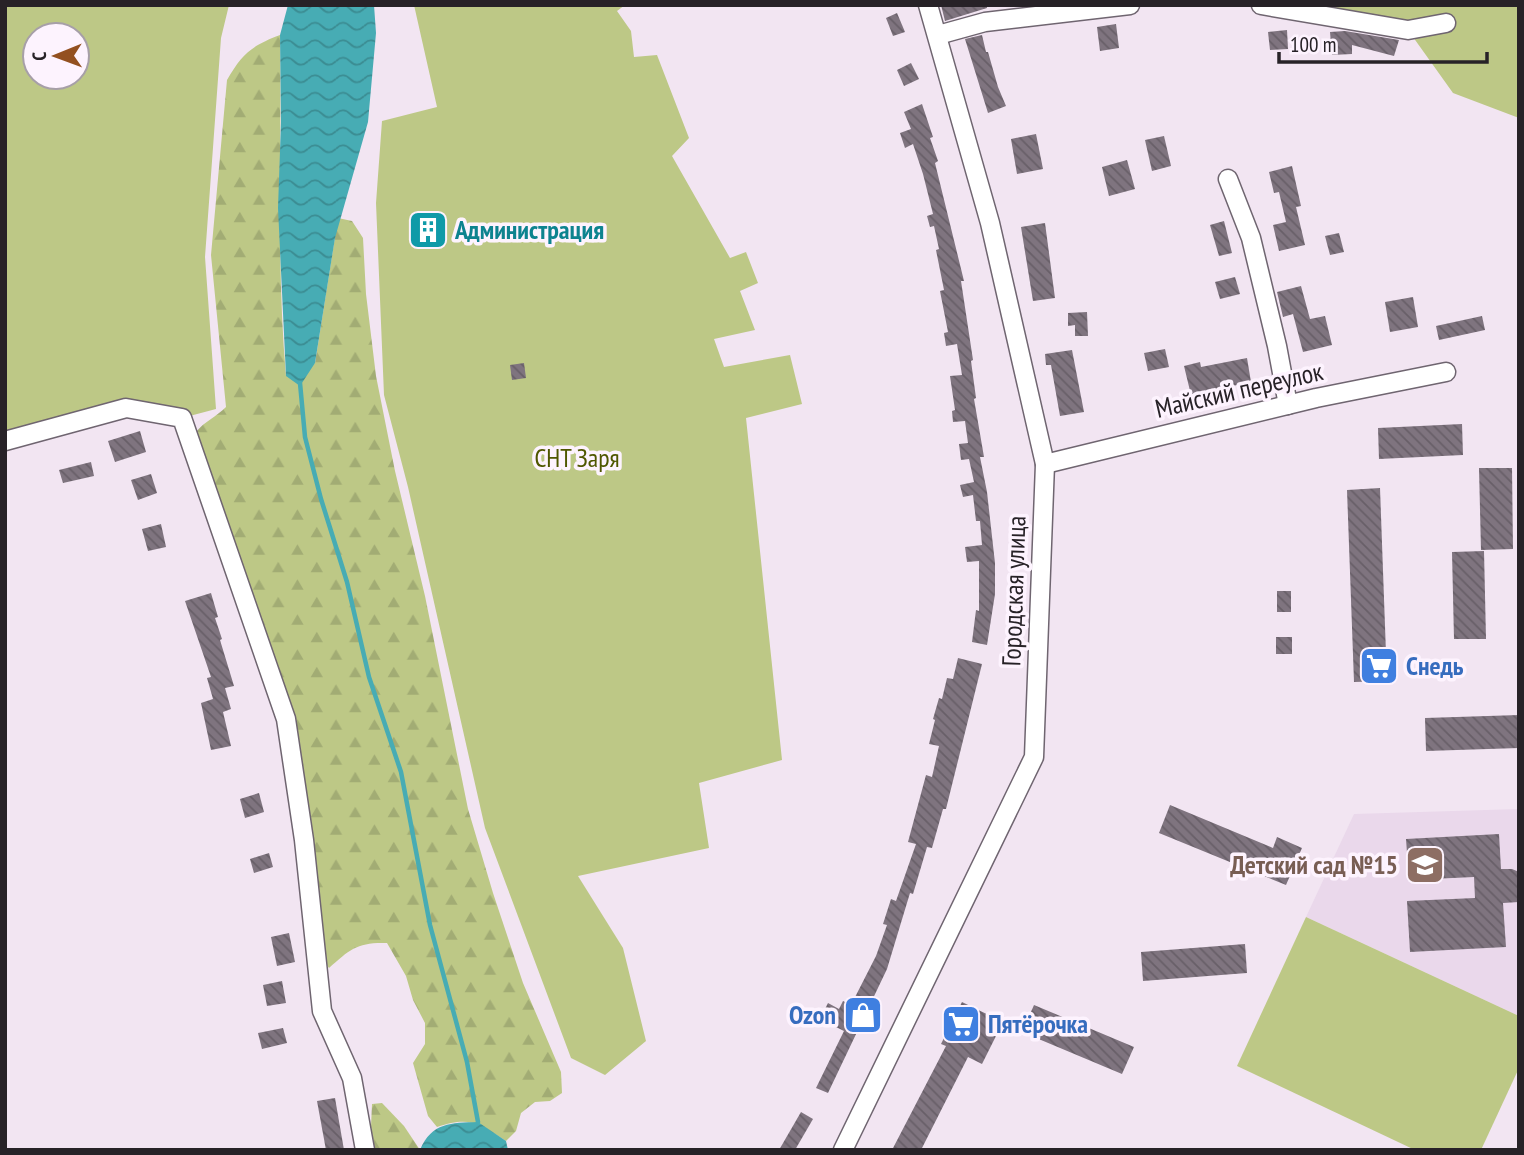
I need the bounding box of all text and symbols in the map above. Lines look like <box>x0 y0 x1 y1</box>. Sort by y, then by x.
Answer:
north arrow <box>21 21 91 91</box>
scale bar <box>1279 21 1487 65</box>
text: 100 m <box>1290 31 1336 58</box>
text: С <box>27 51 51 61</box>
building icon: Администрация <box>407 209 449 251</box>
place label: Администрация <box>454 213 604 246</box>
street label: Майский переулок <box>1152 354 1326 425</box>
park label: СНТ Заря <box>534 441 620 474</box>
street label: Городская улица <box>994 515 1033 667</box>
supermarket icon: Снедь <box>1358 645 1400 687</box>
place label: Снедь <box>1406 649 1464 682</box>
school or university icon: Детский сад №15 <box>1404 844 1446 886</box>
place label: Детский сад №15 <box>1230 848 1398 881</box>
shop icon: Ozon <box>842 994 884 1036</box>
place label: Ozon <box>789 998 836 1031</box>
supermarket icon: Пятёрочка <box>940 1003 982 1045</box>
place label: Пятёрочка <box>988 1007 1088 1040</box>

